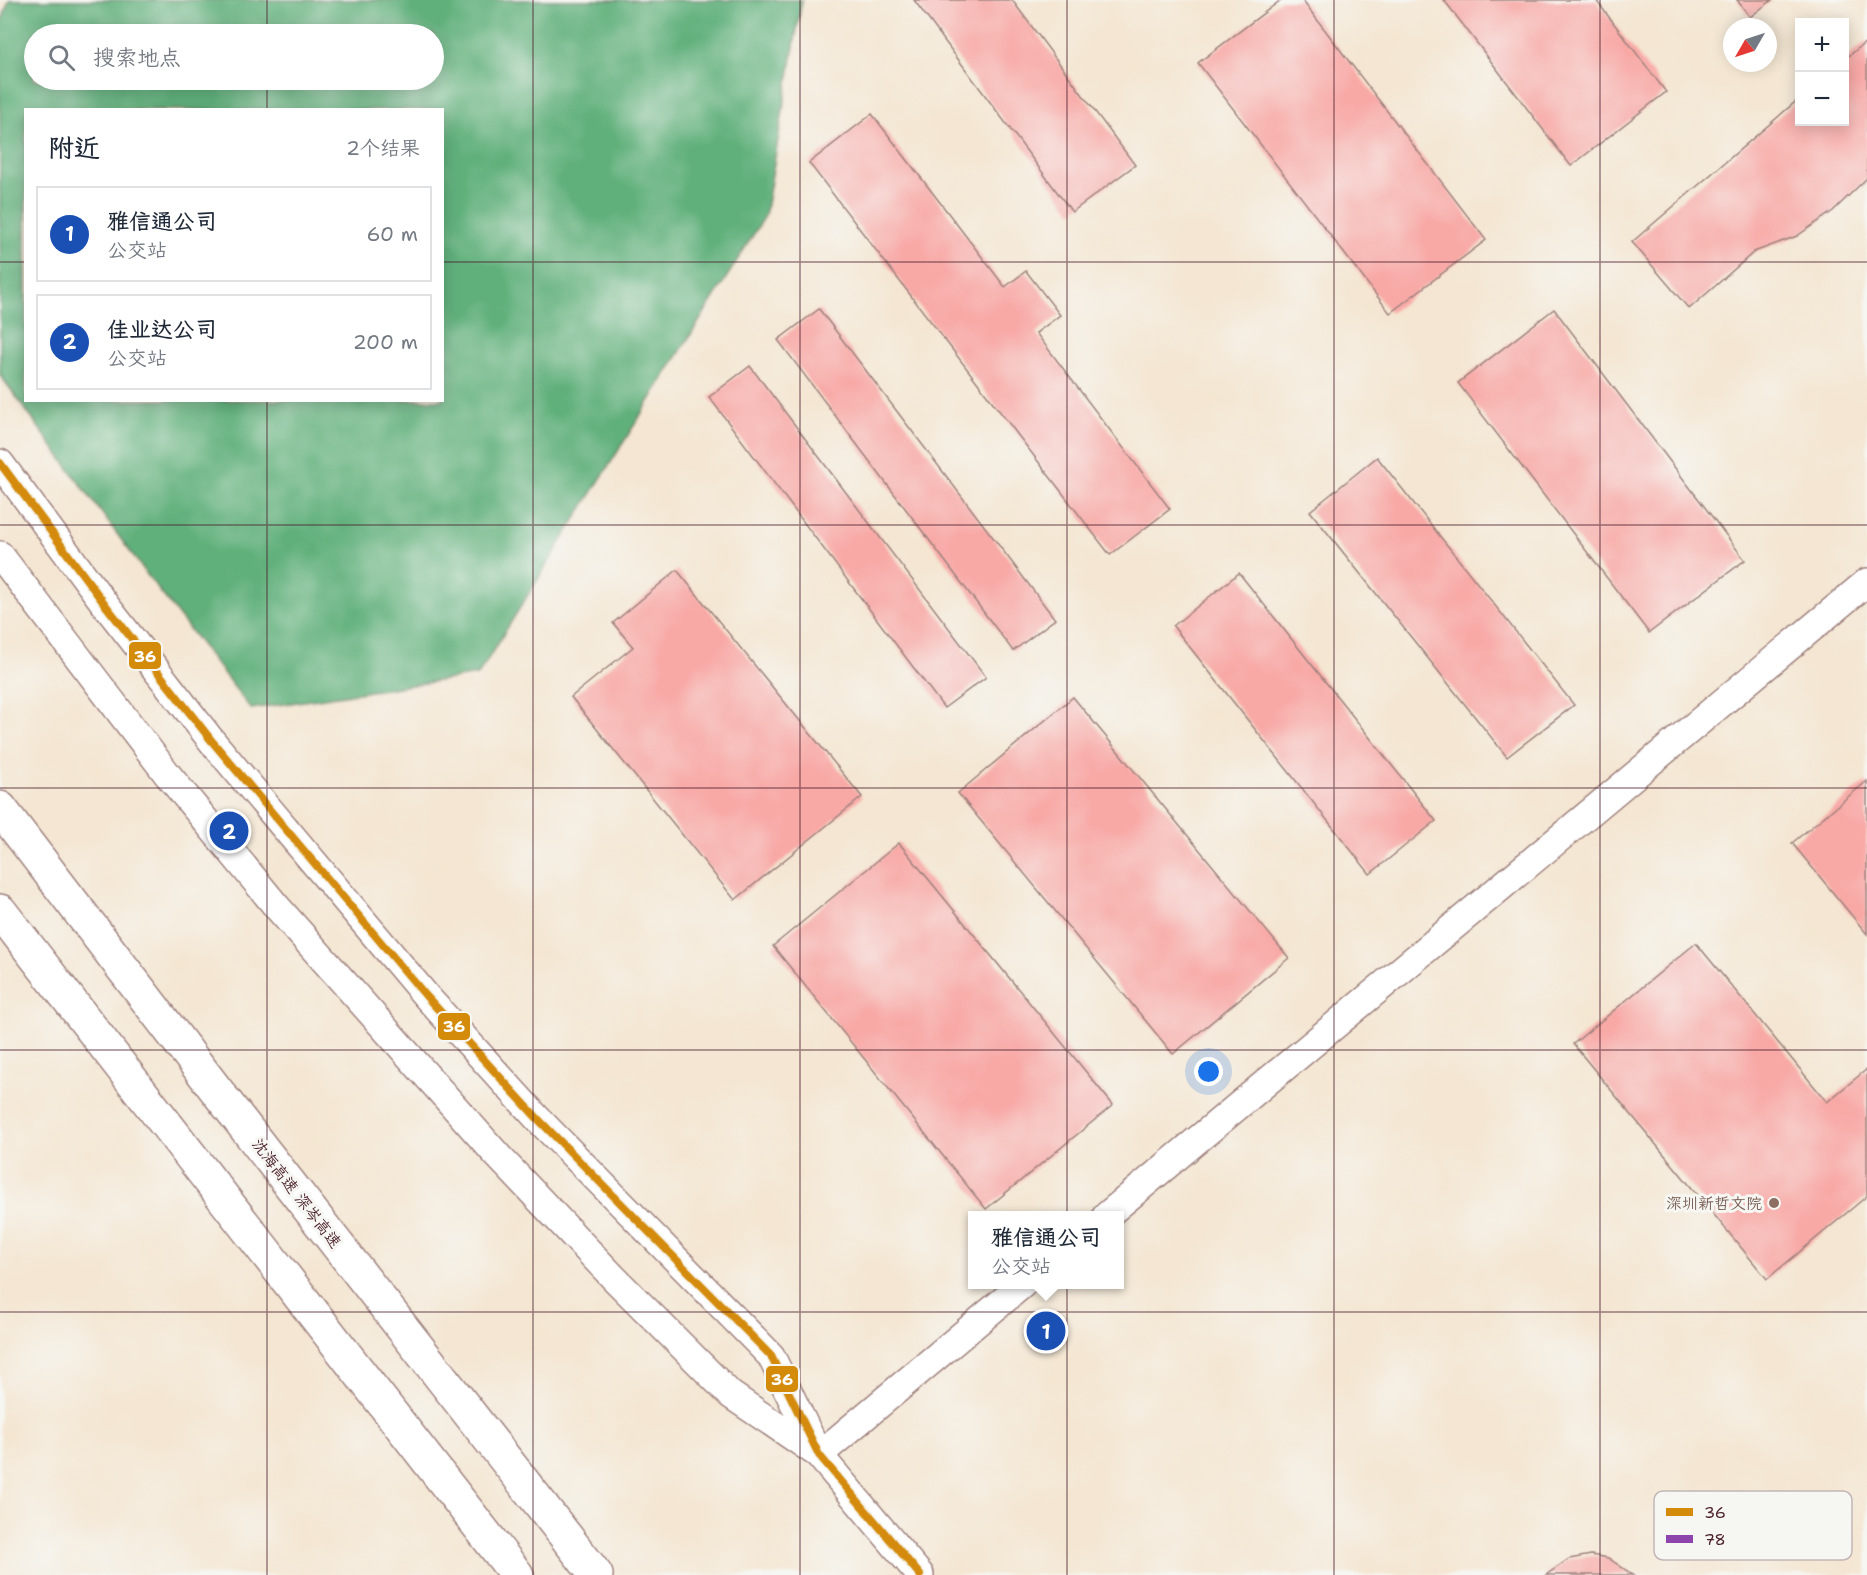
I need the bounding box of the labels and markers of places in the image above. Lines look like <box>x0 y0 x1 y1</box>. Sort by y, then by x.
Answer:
pin: 2 <box>210 808 248 854</box>
place label: 深圳新哲文院 <box>1666 1193 1762 1214</box>
marker: 深圳新哲文院 <box>1767 1196 1781 1210</box>
pin: 1 <box>1026 1308 1066 1354</box>

